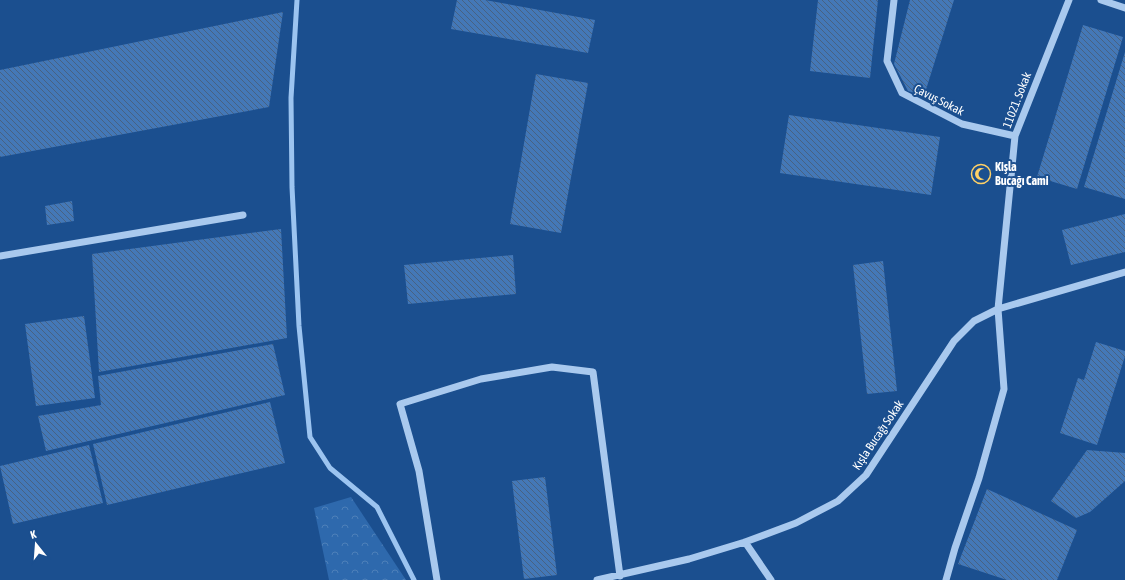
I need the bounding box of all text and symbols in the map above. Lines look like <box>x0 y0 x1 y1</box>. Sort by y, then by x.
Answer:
street label: 11021. Sokak <box>1000 69 1034 130</box>
street label: Çavuş Sokak <box>912 81 967 119</box>
place label: Kişla Bucağı Cami <box>995 160 1049 188</box>
mosque icon: Kişla Bucağı Cami <box>970 163 992 185</box>
street label: Kışla Bucağı Sokak <box>850 397 907 473</box>
north arrow <box>16 524 56 564</box>
text: K <box>29 528 38 541</box>

